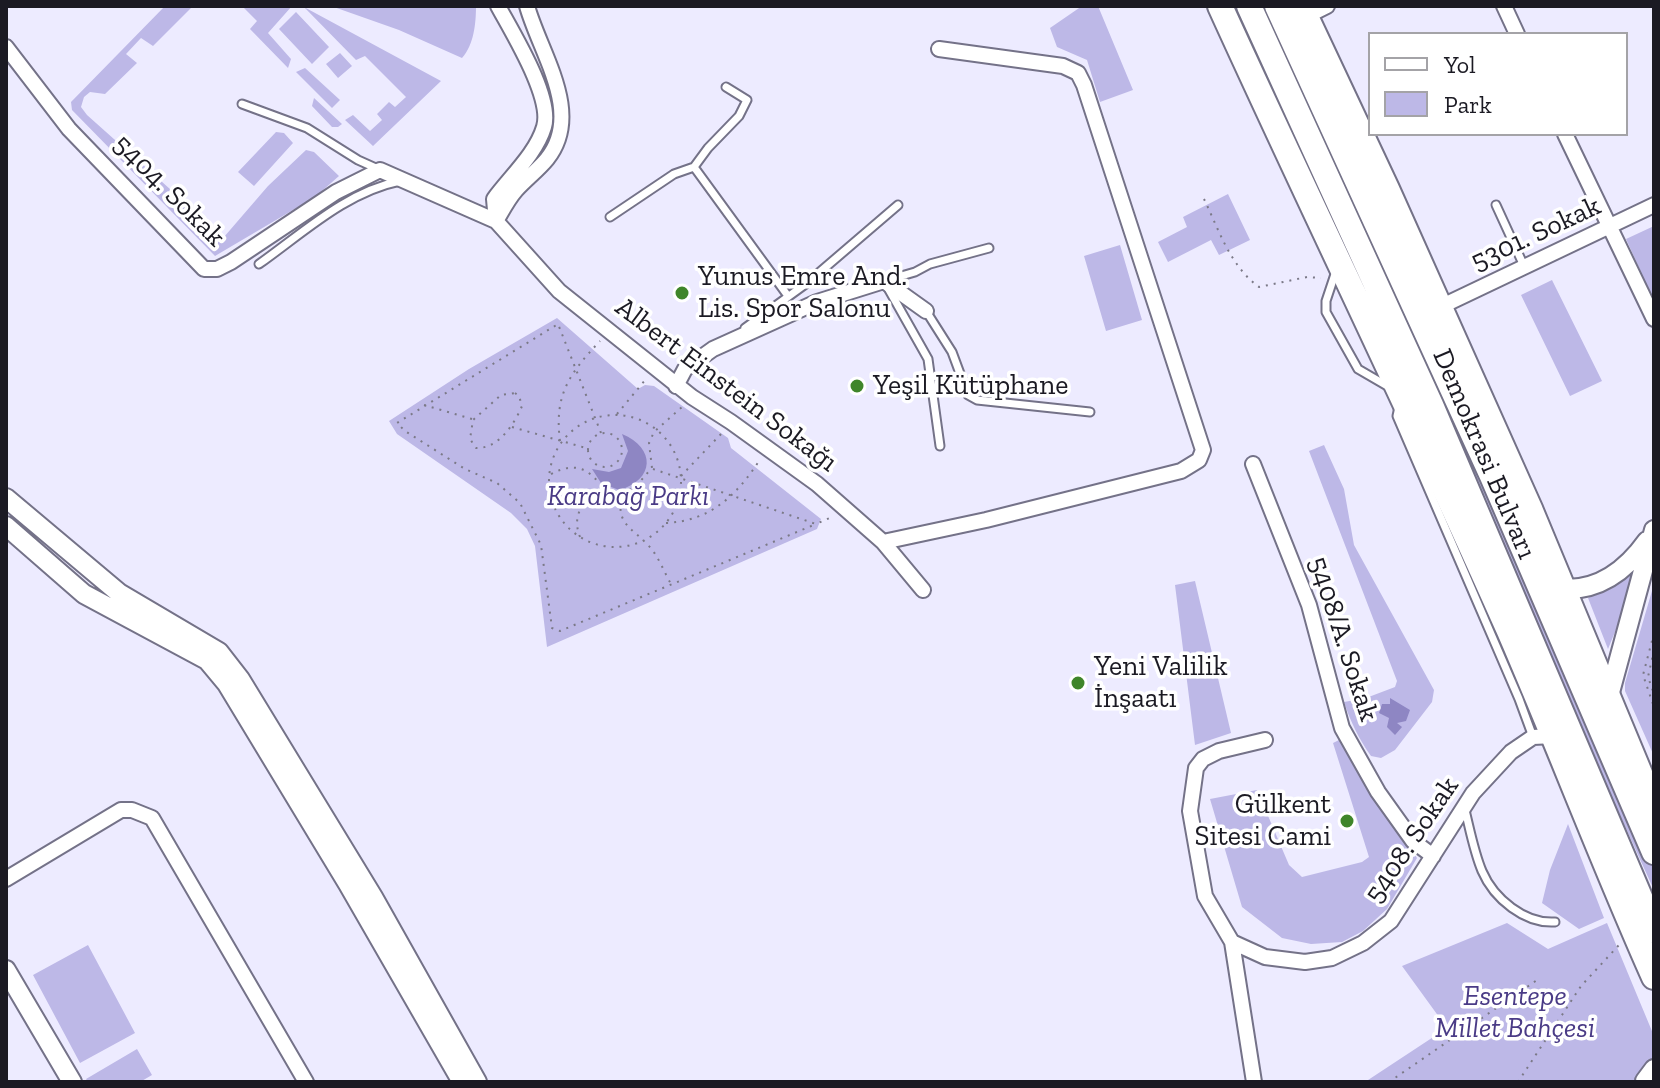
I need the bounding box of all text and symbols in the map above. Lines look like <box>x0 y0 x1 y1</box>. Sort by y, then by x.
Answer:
legend <box>1368 32 1628 136</box>
text: Yol <box>1444 50 1476 79</box>
text: Park <box>1444 90 1492 119</box>
street label: 5404. Sokak <box>106 128 232 254</box>
street label: 5301. Sokak <box>1466 189 1606 279</box>
place label: Yunus Emre And. Lis. Spor Salonu <box>698 260 907 326</box>
marker: Yunus Emre And. Lis. Spor Salonu <box>673 284 691 302</box>
street label: Albert Einstein Sokağı <box>608 291 844 479</box>
street label: Demokrasi Bulvarı <box>1425 344 1543 564</box>
place label: Yeşil Kütüphane <box>873 369 1068 403</box>
marker: Yeşil Kütüphane <box>848 377 866 395</box>
park label: Karabağ Parkı <box>547 480 709 514</box>
street label: 5408/A. Sokak <box>1301 553 1385 725</box>
place label: Yeni Valilik İnşaatı <box>1094 650 1227 716</box>
marker: Yeni Valilik İnşaatı <box>1069 674 1087 692</box>
street label: 5408. Sokak <box>1358 771 1466 909</box>
place label: Gülkent Sitesi Cami <box>1195 788 1331 854</box>
marker: Gülkent Sitesi Cami <box>1338 812 1356 830</box>
park label: Esentepe Millet Bahçesi <box>1435 980 1595 1046</box>

